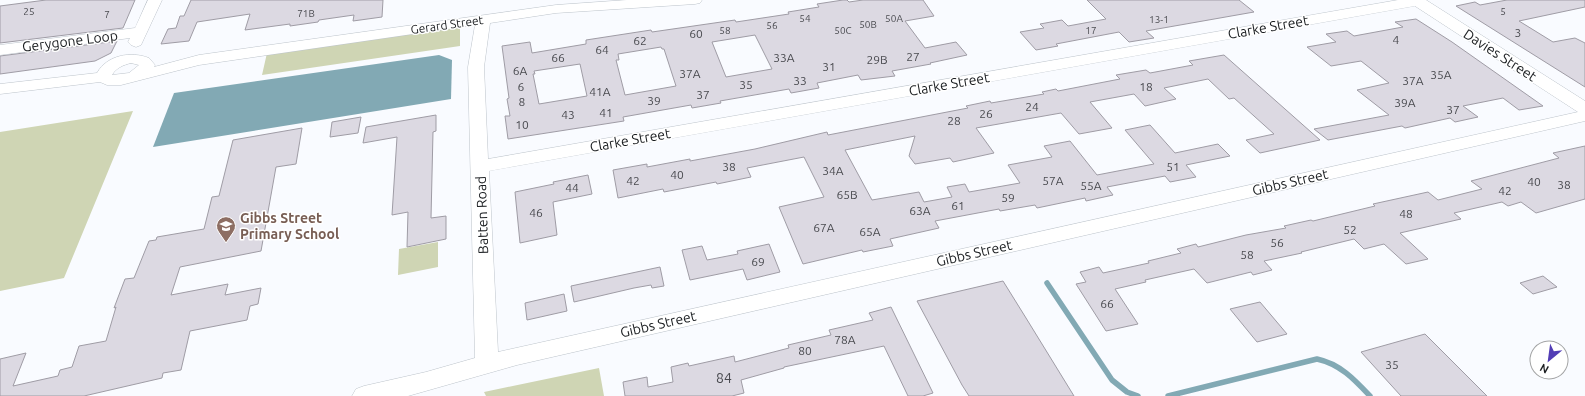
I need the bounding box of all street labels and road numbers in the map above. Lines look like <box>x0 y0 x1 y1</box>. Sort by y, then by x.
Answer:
street label: Clarke Street <box>1226 12 1310 42</box>
street label: Gerard Street <box>410 13 484 36</box>
street label: Davies Street <box>1461 26 1540 85</box>
street label: Gerygone Loop <box>21 27 119 55</box>
street label: Clarke Street <box>907 69 991 99</box>
street label: Clarke Street <box>588 125 672 155</box>
street label: Gibbs Street <box>1250 165 1330 199</box>
street label: Batten Road <box>473 176 491 254</box>
street label: Gibbs Street <box>934 236 1014 270</box>
street label: Gibbs Street <box>618 307 698 341</box>

